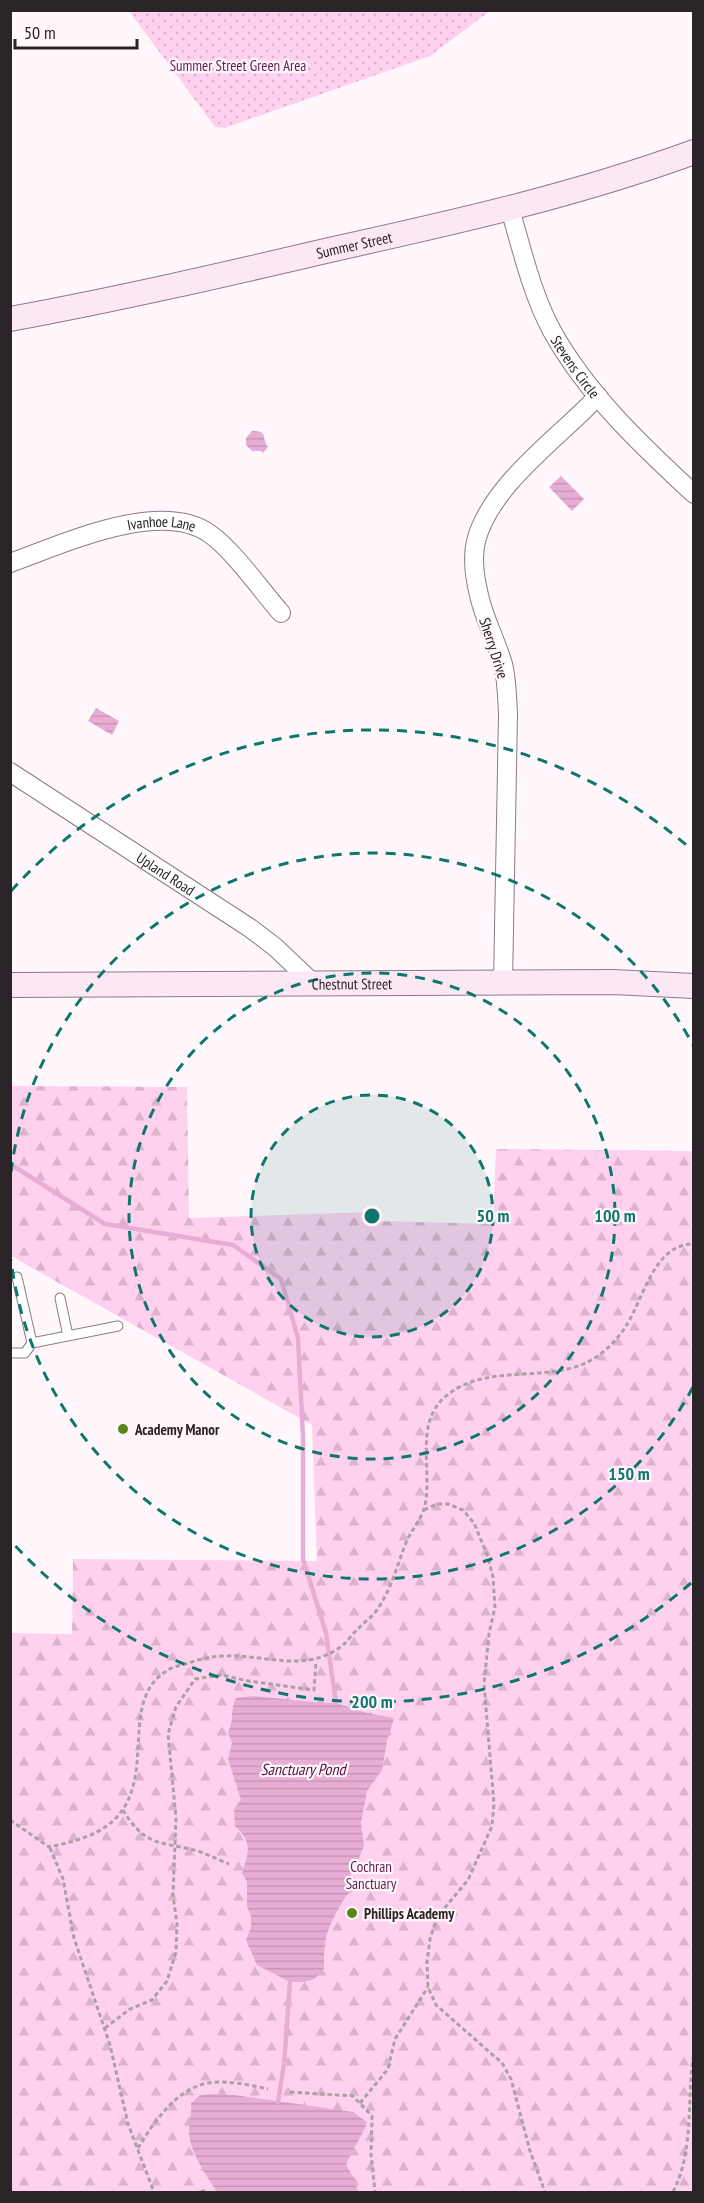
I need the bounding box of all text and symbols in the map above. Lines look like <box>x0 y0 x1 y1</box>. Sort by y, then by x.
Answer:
scale bar <box>15 12 136 50</box>
text: 50 m <box>24 21 56 44</box>
park label: Summer Street Green Area <box>170 56 306 75</box>
street label: Summer Street <box>314 227 394 262</box>
street label: Stevens Circle <box>547 332 604 402</box>
street label: Ivanhoe Lane <box>125 511 199 535</box>
street label: Sherry Drive <box>475 615 513 681</box>
street label: Upland Road <box>133 847 199 899</box>
street label: Chestnut Street <box>312 974 392 993</box>
text: 50 m <box>477 1204 509 1227</box>
text: 100 m <box>594 1204 636 1227</box>
centre of rings <box>362 1206 382 1226</box>
place label: Academy Manor <box>134 1420 220 1439</box>
marker: Academy Manor <box>116 1422 130 1436</box>
text: 150 m <box>608 1462 650 1485</box>
text: 200 m <box>351 1690 393 1713</box>
water label: Sanctuary Pond <box>261 1759 347 1779</box>
park label: Cochran Sanctuary <box>346 1857 397 1893</box>
place label: Phillips Academy <box>364 1904 455 1923</box>
marker: Phillips Academy <box>345 1906 359 1920</box>

